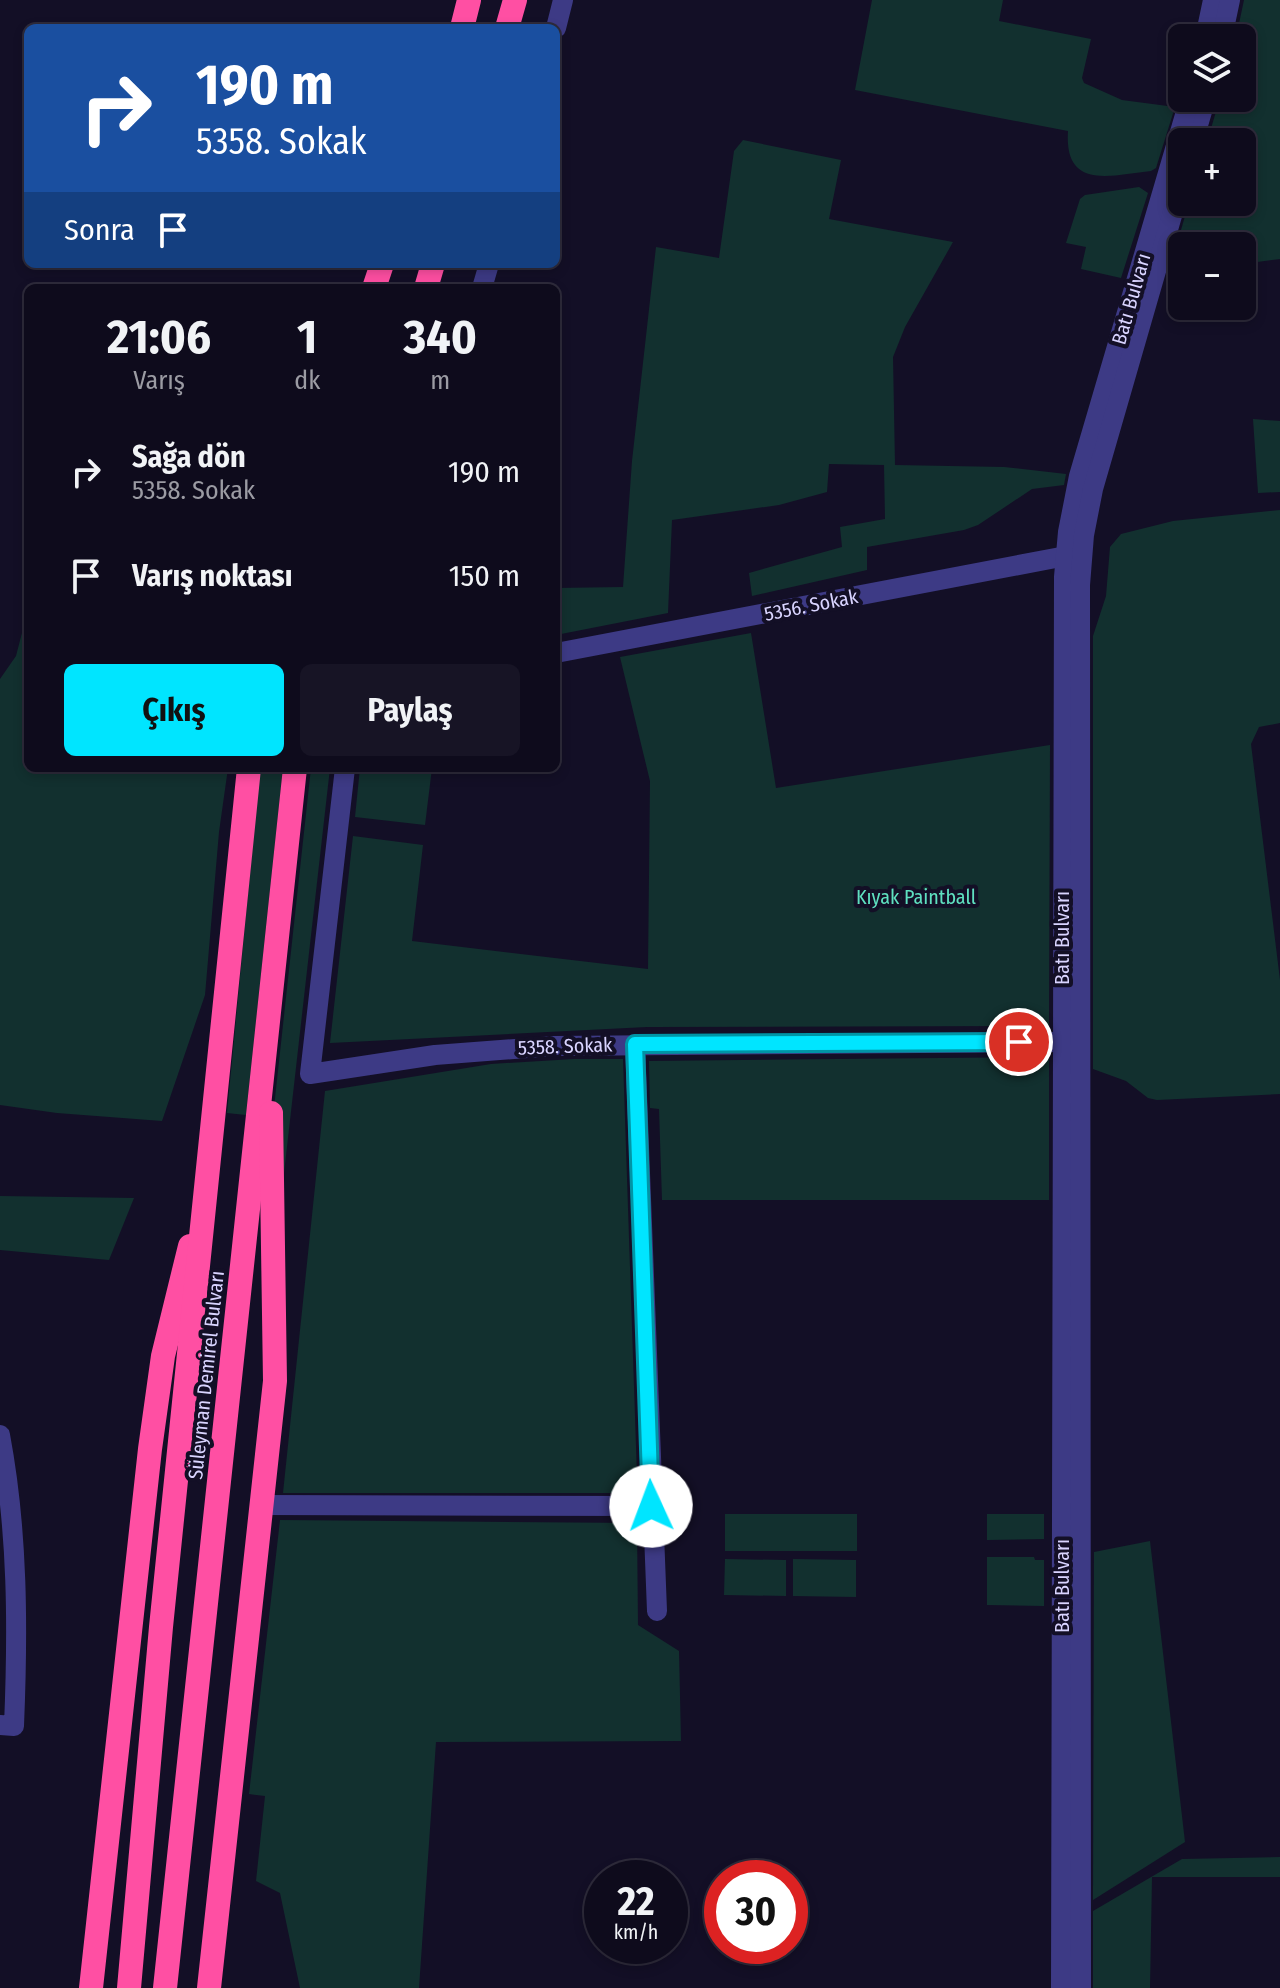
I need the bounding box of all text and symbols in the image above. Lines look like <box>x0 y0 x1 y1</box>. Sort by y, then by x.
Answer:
map controls <box>1168 24 1256 320</box>
button: layers <box>1168 24 1256 112</box>
text: 190 m <box>196 52 334 119</box>
icon: right <box>64 56 168 160</box>
text: 5358. Sokak <box>196 120 367 164</box>
button: + <box>1168 128 1256 216</box>
icon: arrive <box>151 208 195 252</box>
text: Sonra <box>64 212 135 248</box>
button: − <box>1168 232 1256 320</box>
street label: Batı Bulvarı <box>1107 251 1155 347</box>
text: 21:06 <box>107 308 211 366</box>
text: 1 <box>297 308 317 366</box>
text: 340 <box>403 308 477 366</box>
text: Varış <box>133 365 185 396</box>
text: dk <box>294 365 320 396</box>
text: m <box>430 365 450 396</box>
text: Sağa dön <box>132 439 246 475</box>
icon: right <box>64 450 108 494</box>
text: 190 m <box>448 454 520 490</box>
text: 5358. Sokak <box>132 475 255 506</box>
icon: arrive <box>64 554 108 598</box>
text: Varış noktası <box>132 558 293 594</box>
text: 150 m <box>449 558 520 594</box>
street label: 5356. Sokak <box>762 584 860 626</box>
button: Çıkış <box>64 664 284 756</box>
button: Paylaş <box>300 664 520 756</box>
park label: Kıyak Paintball <box>856 885 976 909</box>
street label: Batı Bulvarı <box>1050 891 1074 985</box>
pin <box>985 1008 1053 1076</box>
icon: arrive <box>997 1020 1041 1064</box>
street label: 5358. Sokak <box>517 1032 613 1060</box>
street label: Süleyman Demirel Bulvarı <box>183 1269 229 1481</box>
position arrow <box>609 1464 693 1548</box>
street label: Batı Bulvarı <box>1050 1539 1074 1633</box>
speed limit sign: 30 <box>704 1860 808 1964</box>
text: 22 <box>617 1878 655 1926</box>
text: km/h <box>614 1920 658 1944</box>

